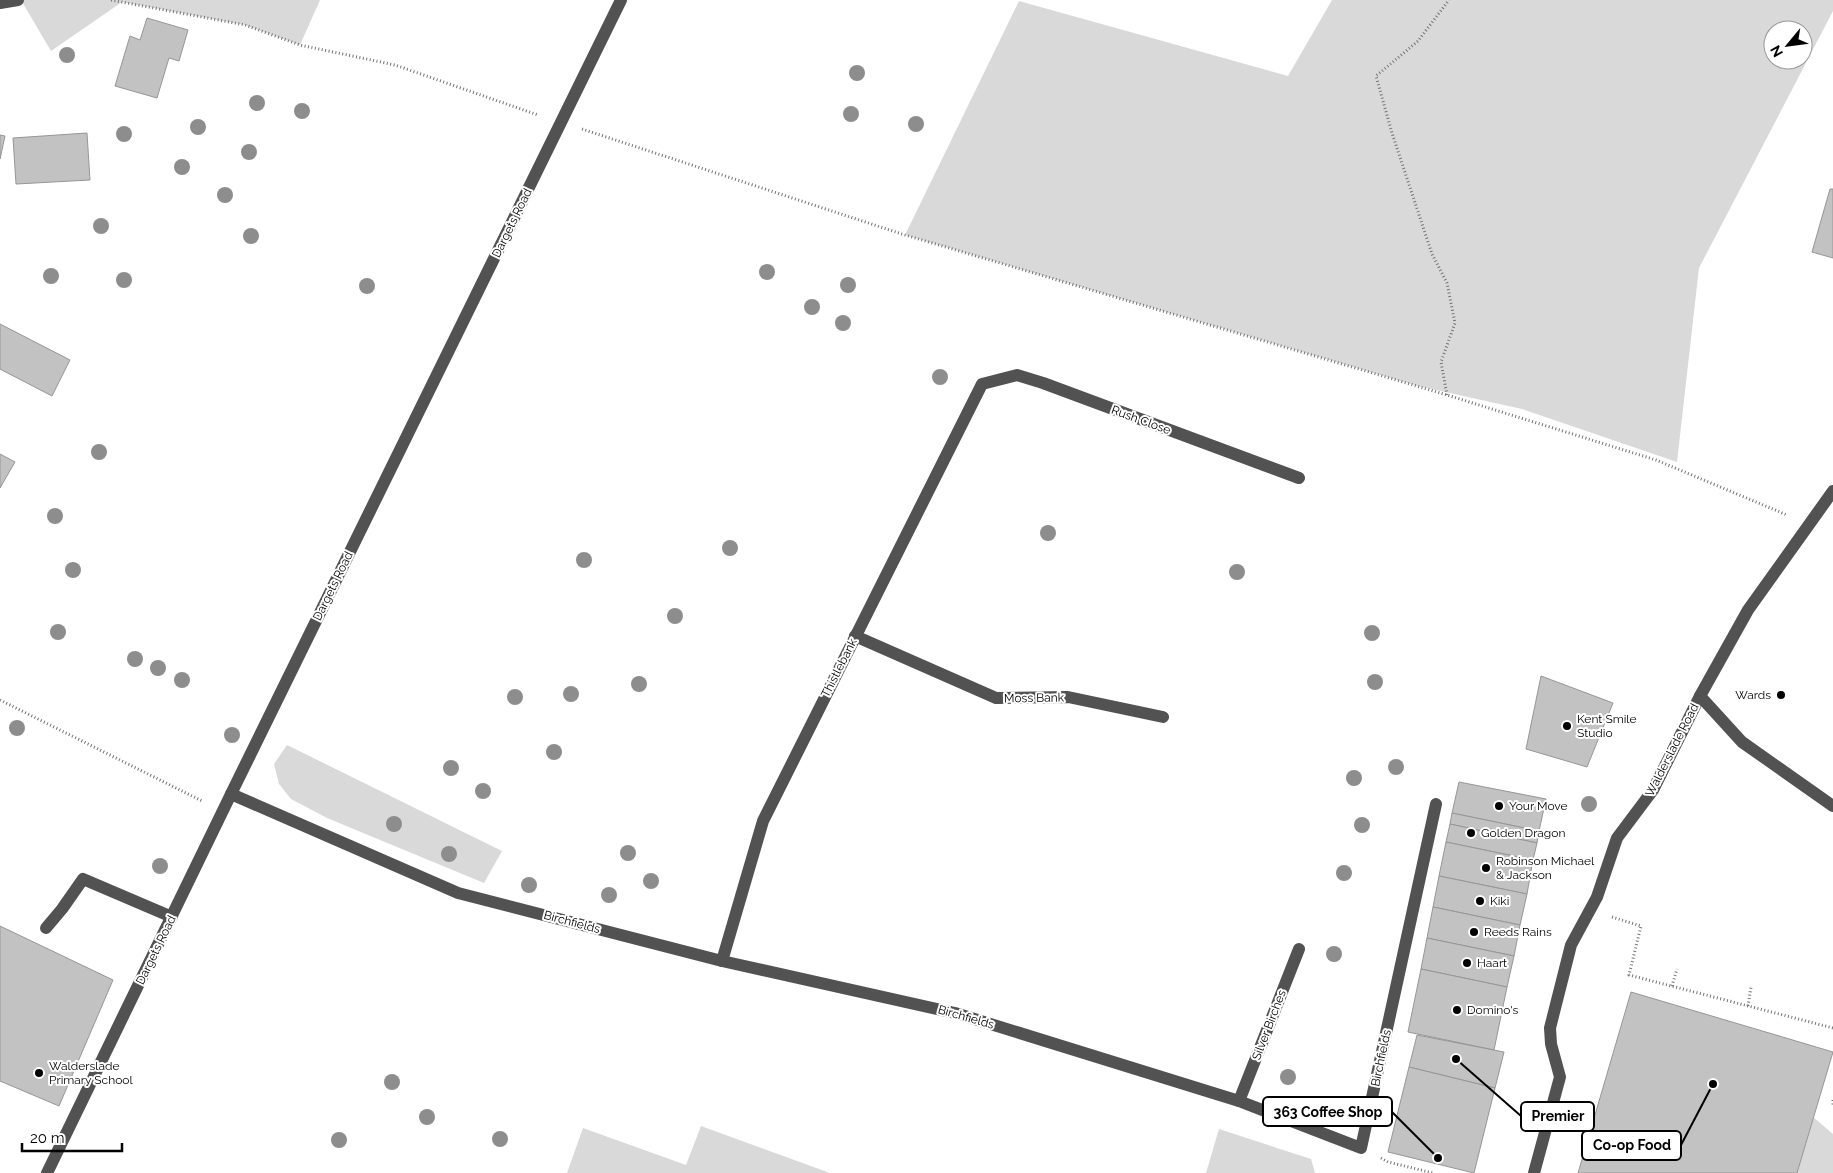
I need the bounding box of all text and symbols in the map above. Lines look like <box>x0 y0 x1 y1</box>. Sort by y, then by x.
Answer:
north arrow <box>1763 20 1813 70</box>
text: N <box>1767 43 1786 60</box>
street label: Dargets Road <box>489 186 535 260</box>
street label: Rush Close <box>1109 403 1173 437</box>
street label: Dargets Road <box>310 549 356 623</box>
street label: Thistlebank <box>818 636 860 700</box>
place label: Wards <box>1735 688 1771 702</box>
marker: Wards <box>1775 689 1787 701</box>
street label: Moss Bank <box>1004 690 1065 706</box>
street label: Walderslade Road <box>1643 701 1701 799</box>
place label: Kent Smile Studio <box>1577 712 1637 740</box>
marker: Kent Smile Studio <box>1561 720 1573 732</box>
place label: Your Move <box>1509 799 1568 813</box>
marker: Your Move <box>1493 800 1505 812</box>
place label: Golden Dragon <box>1481 826 1565 840</box>
marker: Golden Dragon <box>1465 827 1477 839</box>
place label: Robinson Michael & Jackson <box>1496 854 1595 882</box>
marker: Robinson Michael & Jackson <box>1480 862 1492 874</box>
place label: Kiki <box>1490 894 1509 908</box>
marker: Kiki <box>1474 895 1486 907</box>
street label: Birchfields <box>542 908 602 936</box>
street label: Dargets Road <box>133 913 179 987</box>
place label: Reeds Rains <box>1484 925 1552 939</box>
marker: Reeds Rains <box>1468 926 1480 938</box>
place label: Haart <box>1477 956 1507 970</box>
marker: Haart <box>1461 957 1473 969</box>
street label: Silver Birches <box>1249 988 1289 1062</box>
street label: Birchfields <box>936 1002 996 1032</box>
place label: Domino's <box>1467 1003 1519 1017</box>
marker: Domino's <box>1451 1004 1463 1016</box>
street label: Birchfields <box>1368 1028 1394 1088</box>
place label: Walderslade Primary School <box>49 1059 133 1087</box>
marker: Walderslade Primary School <box>33 1067 45 1079</box>
callout: 363 Coffee Shop <box>1263 1097 1392 1126</box>
callout: Premier <box>1521 1102 1594 1131</box>
text: 363 Coffee Shop <box>1274 1104 1383 1120</box>
text: Premier <box>1532 1108 1585 1124</box>
scale bar <box>22 1120 122 1152</box>
text: 20 m <box>30 1129 65 1147</box>
callout: Co-op Food <box>1582 1131 1681 1160</box>
text: Co-op Food <box>1593 1137 1671 1153</box>

